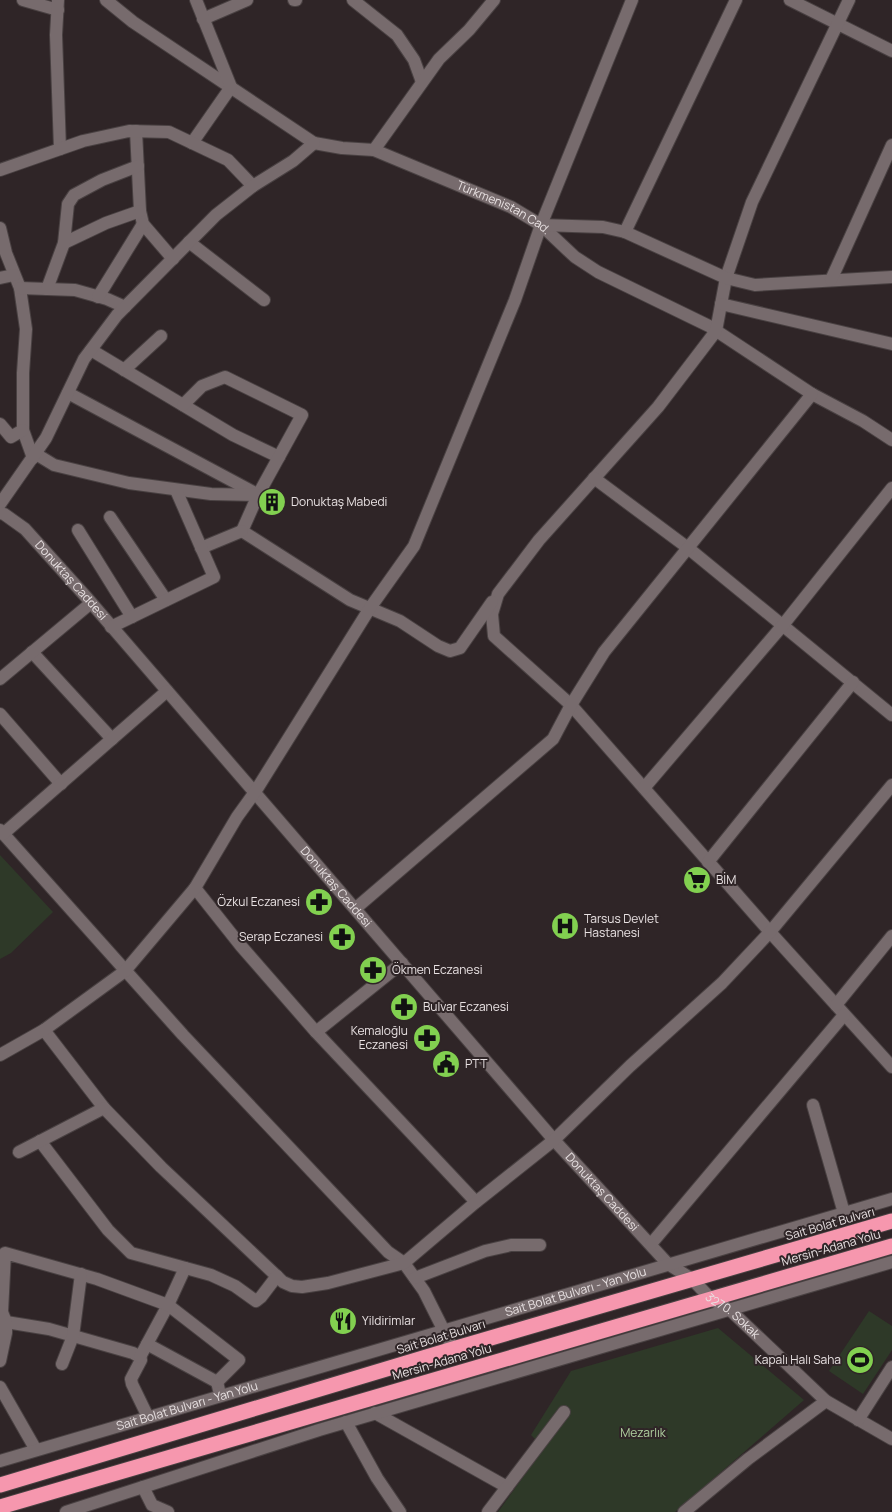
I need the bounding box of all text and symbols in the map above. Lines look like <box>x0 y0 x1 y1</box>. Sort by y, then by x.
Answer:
street label: Türkmenistan Cad. <box>454 176 555 238</box>
building icon: Donuktaş Mabedi <box>257 487 287 517</box>
place label: Donuktaş Mabedi <box>291 493 387 510</box>
street label: Donuktaş Caddesi <box>31 537 111 624</box>
street label: Donuktaş Caddesi <box>297 843 376 930</box>
supermarket icon: BİM <box>682 865 712 895</box>
place label: BİM <box>716 871 736 888</box>
pharmacy icon: Özkul Eczanesi <box>304 887 334 917</box>
place label: Özkul Eczanesi <box>217 893 300 910</box>
place label: Tarsus Devlet Hastanesi <box>584 910 659 941</box>
hospital icon: Tarsus Devlet Hastanesi <box>550 911 580 941</box>
pharmacy icon: Serap Eczanesi <box>327 922 357 952</box>
place label: Serap Eczanesi <box>239 928 323 945</box>
pharmacy icon: Ökmen Eczanesi <box>358 955 388 985</box>
place label: Ökmen Eczanesi <box>392 961 482 978</box>
pharmacy icon: Bulvar Eczanesi <box>389 992 419 1022</box>
place label: Bulvar Eczanesi <box>423 998 509 1015</box>
place label: Kemaloğlu Eczanesi <box>351 1022 408 1053</box>
pharmacy icon: Kemaloğlu Eczanesi <box>412 1023 442 1053</box>
public building icon: PTT <box>431 1049 461 1079</box>
place label: PTT <box>465 1055 488 1072</box>
street label: Donuktaş Caddesi <box>562 1149 643 1235</box>
street label: Sait Bolat Bulvarı <box>783 1203 876 1244</box>
street label: Mersin-Adana Yolu <box>779 1225 882 1270</box>
street label: Sait Bolat Bulvarı - Yan Yolu <box>503 1263 648 1320</box>
street label: 3270. Sokak <box>702 1289 765 1343</box>
restaurant icon: Yildirimlar <box>328 1306 358 1336</box>
place label: Yildirimlar <box>362 1312 416 1329</box>
street label: Sait Bolat Bulvarı <box>394 1315 487 1358</box>
street label: Mersin-Adana Yolu <box>390 1339 493 1384</box>
sports icon: Kapalı Halı Saha <box>845 1345 875 1375</box>
place label: Kapalı Halı Saha <box>755 1351 841 1368</box>
street label: Sait Bolat Bulvarı - Yan Yolu <box>114 1377 260 1434</box>
park label: Mezarlık <box>620 1424 667 1441</box>

